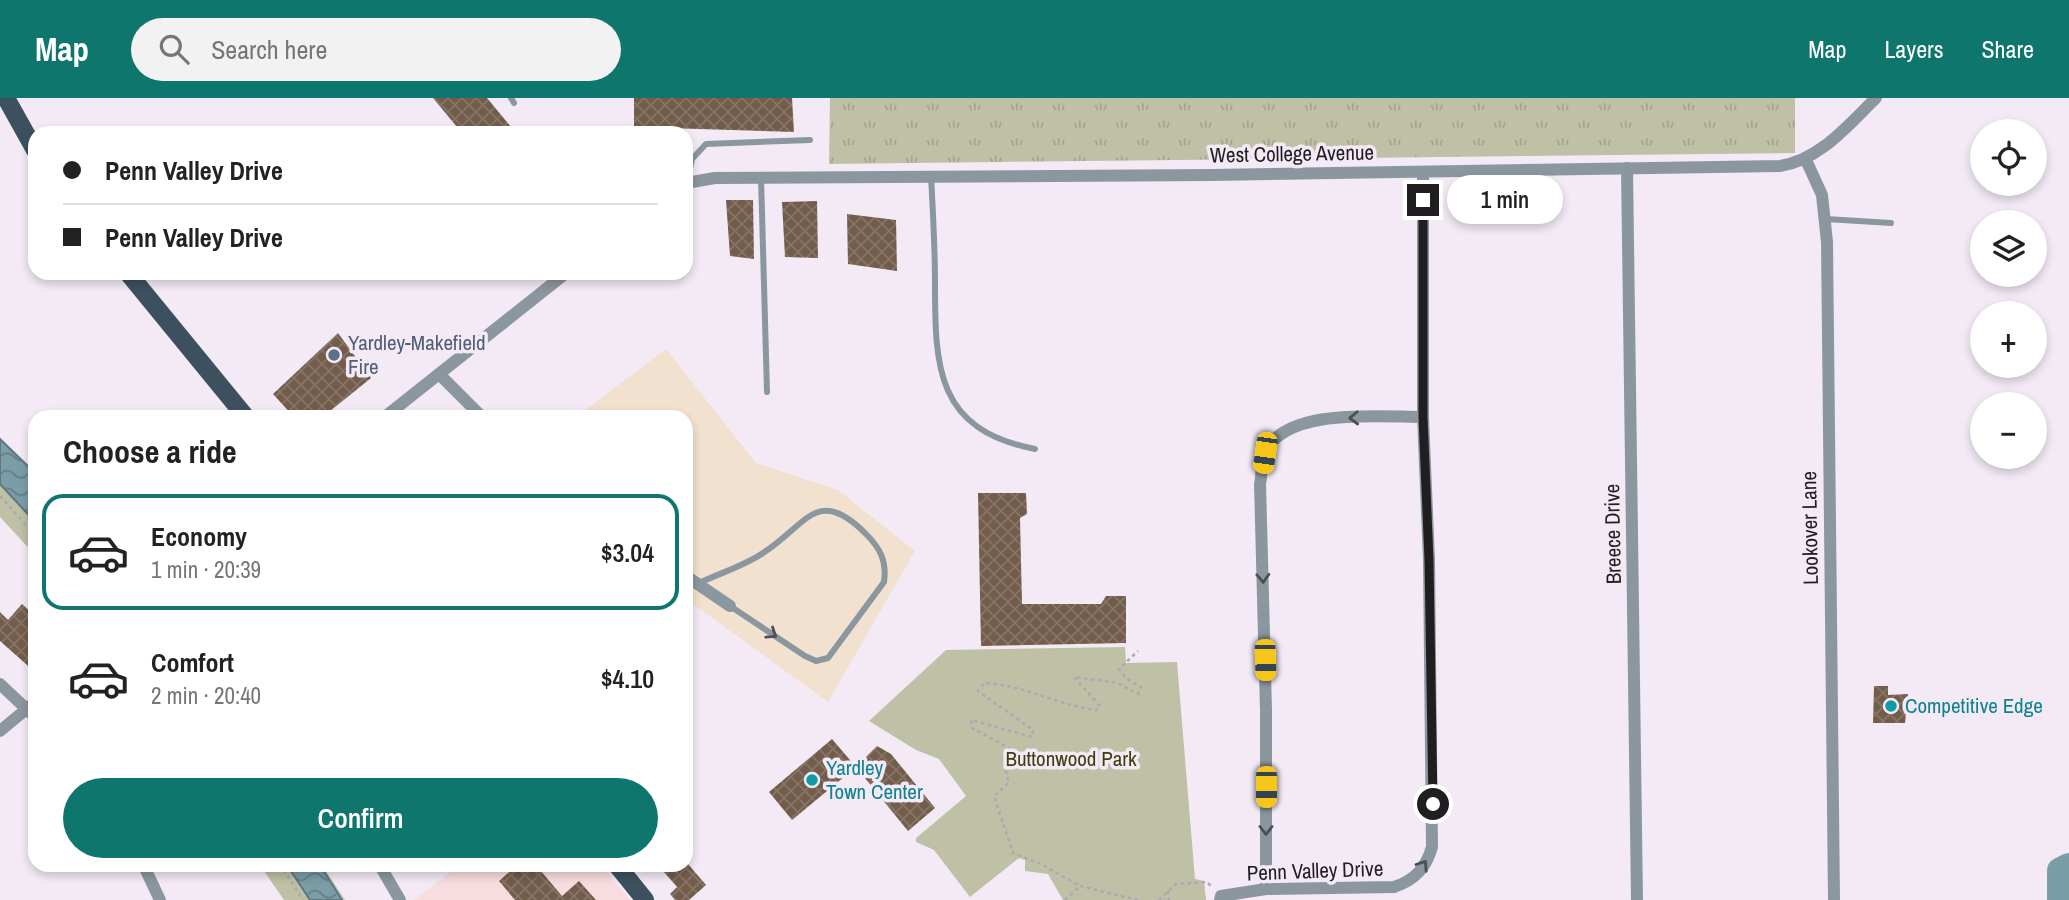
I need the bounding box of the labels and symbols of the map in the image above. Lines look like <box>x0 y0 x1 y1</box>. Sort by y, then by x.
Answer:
street label: West College Avenue <box>1210 138 1374 169</box>
callout: 1 min <box>1448 176 1563 224</box>
route end <box>1407 184 1439 216</box>
place label: Yardley-Makefield Fire <box>348 328 486 381</box>
marker: Yardley-Makefield Fire <box>326 347 342 363</box>
one-way arrow <box>1349 410 1360 425</box>
car <box>1252 431 1279 475</box>
street label: Lookover Lane <box>1794 471 1825 585</box>
street label: Breece Drive <box>1597 484 1628 585</box>
one-way arrow <box>1255 573 1270 584</box>
one-way arrow <box>765 626 778 639</box>
car <box>1254 639 1277 681</box>
place label: Competitive Edge <box>1905 691 2043 720</box>
marker: Competitive Edge <box>1883 698 1899 714</box>
park label: Buttonwood Park <box>1005 744 1137 773</box>
place label: Yardley Town Center <box>826 753 923 806</box>
car <box>1256 766 1277 808</box>
marker: Yardley Town Center <box>804 772 820 788</box>
route start <box>1417 788 1449 820</box>
one-way arrow <box>1258 825 1274 836</box>
street label: Penn Valley Drive <box>1246 854 1384 887</box>
one-way arrow <box>1415 860 1427 873</box>

